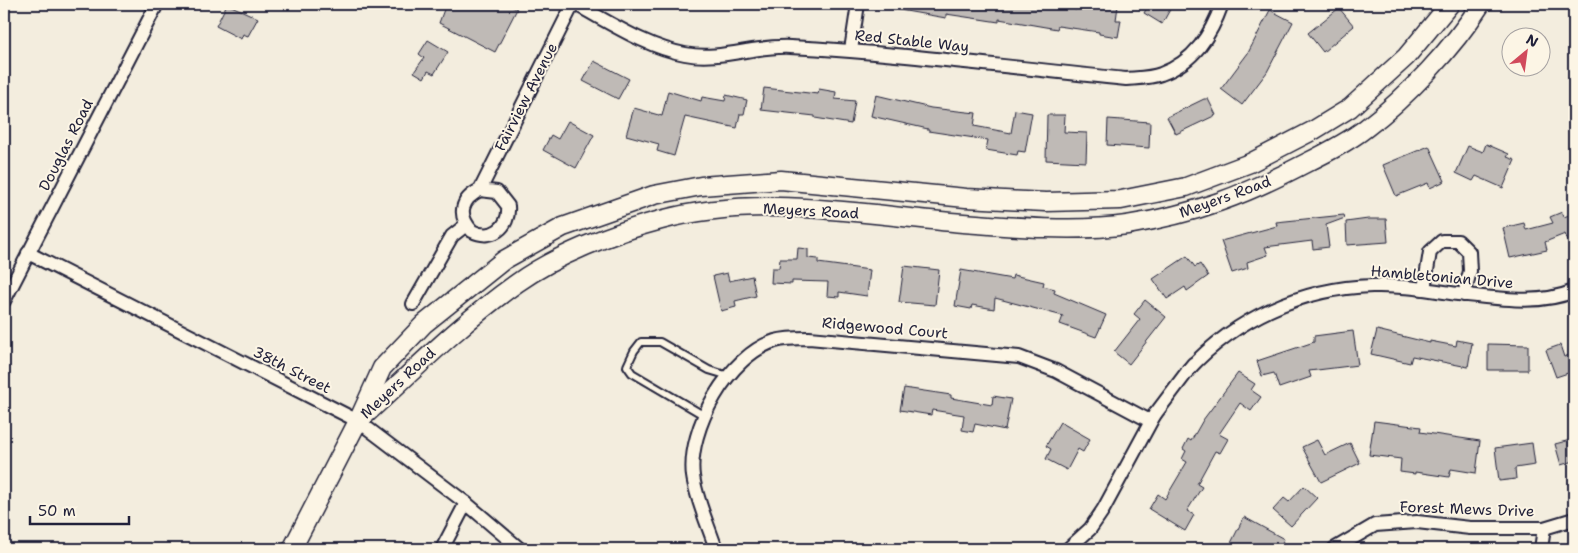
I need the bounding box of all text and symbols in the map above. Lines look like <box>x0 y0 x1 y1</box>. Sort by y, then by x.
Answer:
street label: Red Stable Way <box>854 25 970 57</box>
north arrow <box>1500 28 1550 78</box>
text: N <box>1523 30 1542 51</box>
street label: Fairview Avenue <box>490 39 562 155</box>
street label: Douglas Road <box>34 95 98 194</box>
street label: Meyers Road <box>1176 171 1274 223</box>
street label: Meyers Road <box>763 199 860 224</box>
street label: Hambletonian Drive <box>1370 261 1514 293</box>
street label: Ridgewood Court <box>821 313 949 343</box>
street label: 38th Street <box>249 342 335 398</box>
street label: Meyers Road <box>356 343 440 423</box>
scale bar <box>30 493 129 525</box>
street label: Forest Mews Drive <box>1399 497 1535 521</box>
text: 50 m <box>38 501 76 521</box>

